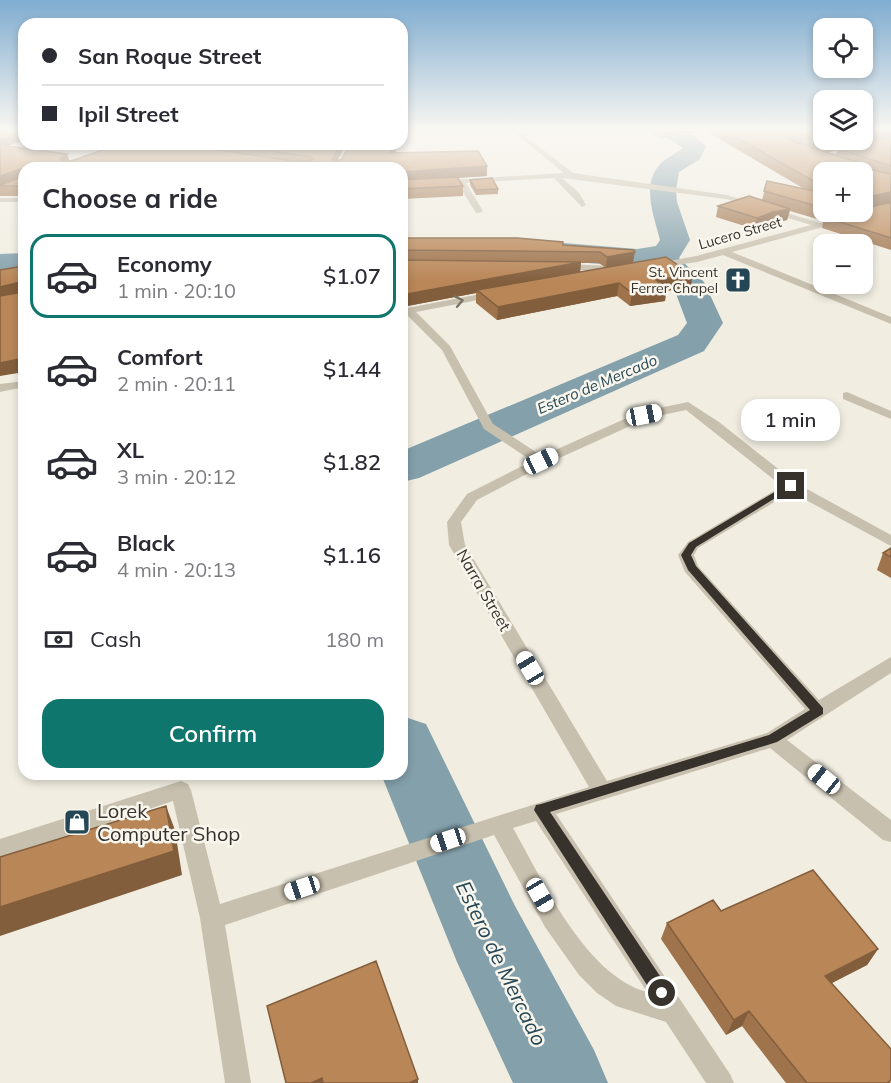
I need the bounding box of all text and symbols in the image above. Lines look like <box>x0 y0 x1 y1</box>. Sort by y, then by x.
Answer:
map controls <box>813 18 873 294</box>
button: locate <box>813 18 873 78</box>
text: San Roque Street <box>78 42 261 70</box>
button: layers <box>813 90 873 150</box>
text: Ipil Street <box>78 100 179 128</box>
button: + <box>813 162 873 222</box>
text: Choose a ride <box>42 181 218 215</box>
street label: Lucero Street <box>697 213 784 253</box>
button: − <box>813 234 873 294</box>
icon: car <box>45 249 99 303</box>
text: Economy <box>117 250 212 278</box>
text: $1.07 <box>323 262 381 290</box>
place label: St. Vincent Ferrer Chapel <box>631 263 718 297</box>
church icon: St. Vincent Ferrer Chapel <box>723 265 753 295</box>
text: 1 min · 20:10 <box>117 278 236 303</box>
one-way arrow <box>454 295 464 308</box>
icon: car <box>45 342 99 396</box>
text: Comfort <box>117 343 203 371</box>
water label: Estero de Mercado <box>534 350 660 418</box>
text: $1.44 <box>323 355 381 383</box>
text: 2 min · 20:11 <box>117 371 236 396</box>
callout: 1 min <box>742 399 840 441</box>
car <box>625 403 663 427</box>
text: 1 min <box>765 407 816 432</box>
icon: car <box>45 435 99 489</box>
text: XL <box>117 436 144 464</box>
car <box>521 445 561 477</box>
text: $1.82 <box>323 448 381 476</box>
text: 3 min · 20:12 <box>117 464 236 489</box>
route end <box>777 472 804 499</box>
icon: car <box>45 528 99 582</box>
text: Black <box>117 529 175 557</box>
text: $1.16 <box>323 541 381 569</box>
street label: Narra Street <box>453 546 516 635</box>
text: 4 min · 20:13 <box>117 557 236 582</box>
icon: cash <box>42 623 75 656</box>
text: Cash <box>90 625 142 653</box>
text: 180 m <box>325 627 384 652</box>
car <box>513 648 547 688</box>
button: Confirm <box>42 699 384 768</box>
car <box>804 761 844 797</box>
place label: Lorek Computer Shop <box>97 798 240 846</box>
shop icon: Lorek Computer Shop <box>62 807 92 837</box>
car <box>428 826 468 854</box>
car <box>282 874 322 902</box>
car <box>523 875 557 915</box>
water label: Estero de Mercado <box>451 876 553 1050</box>
route start <box>648 979 675 1006</box>

